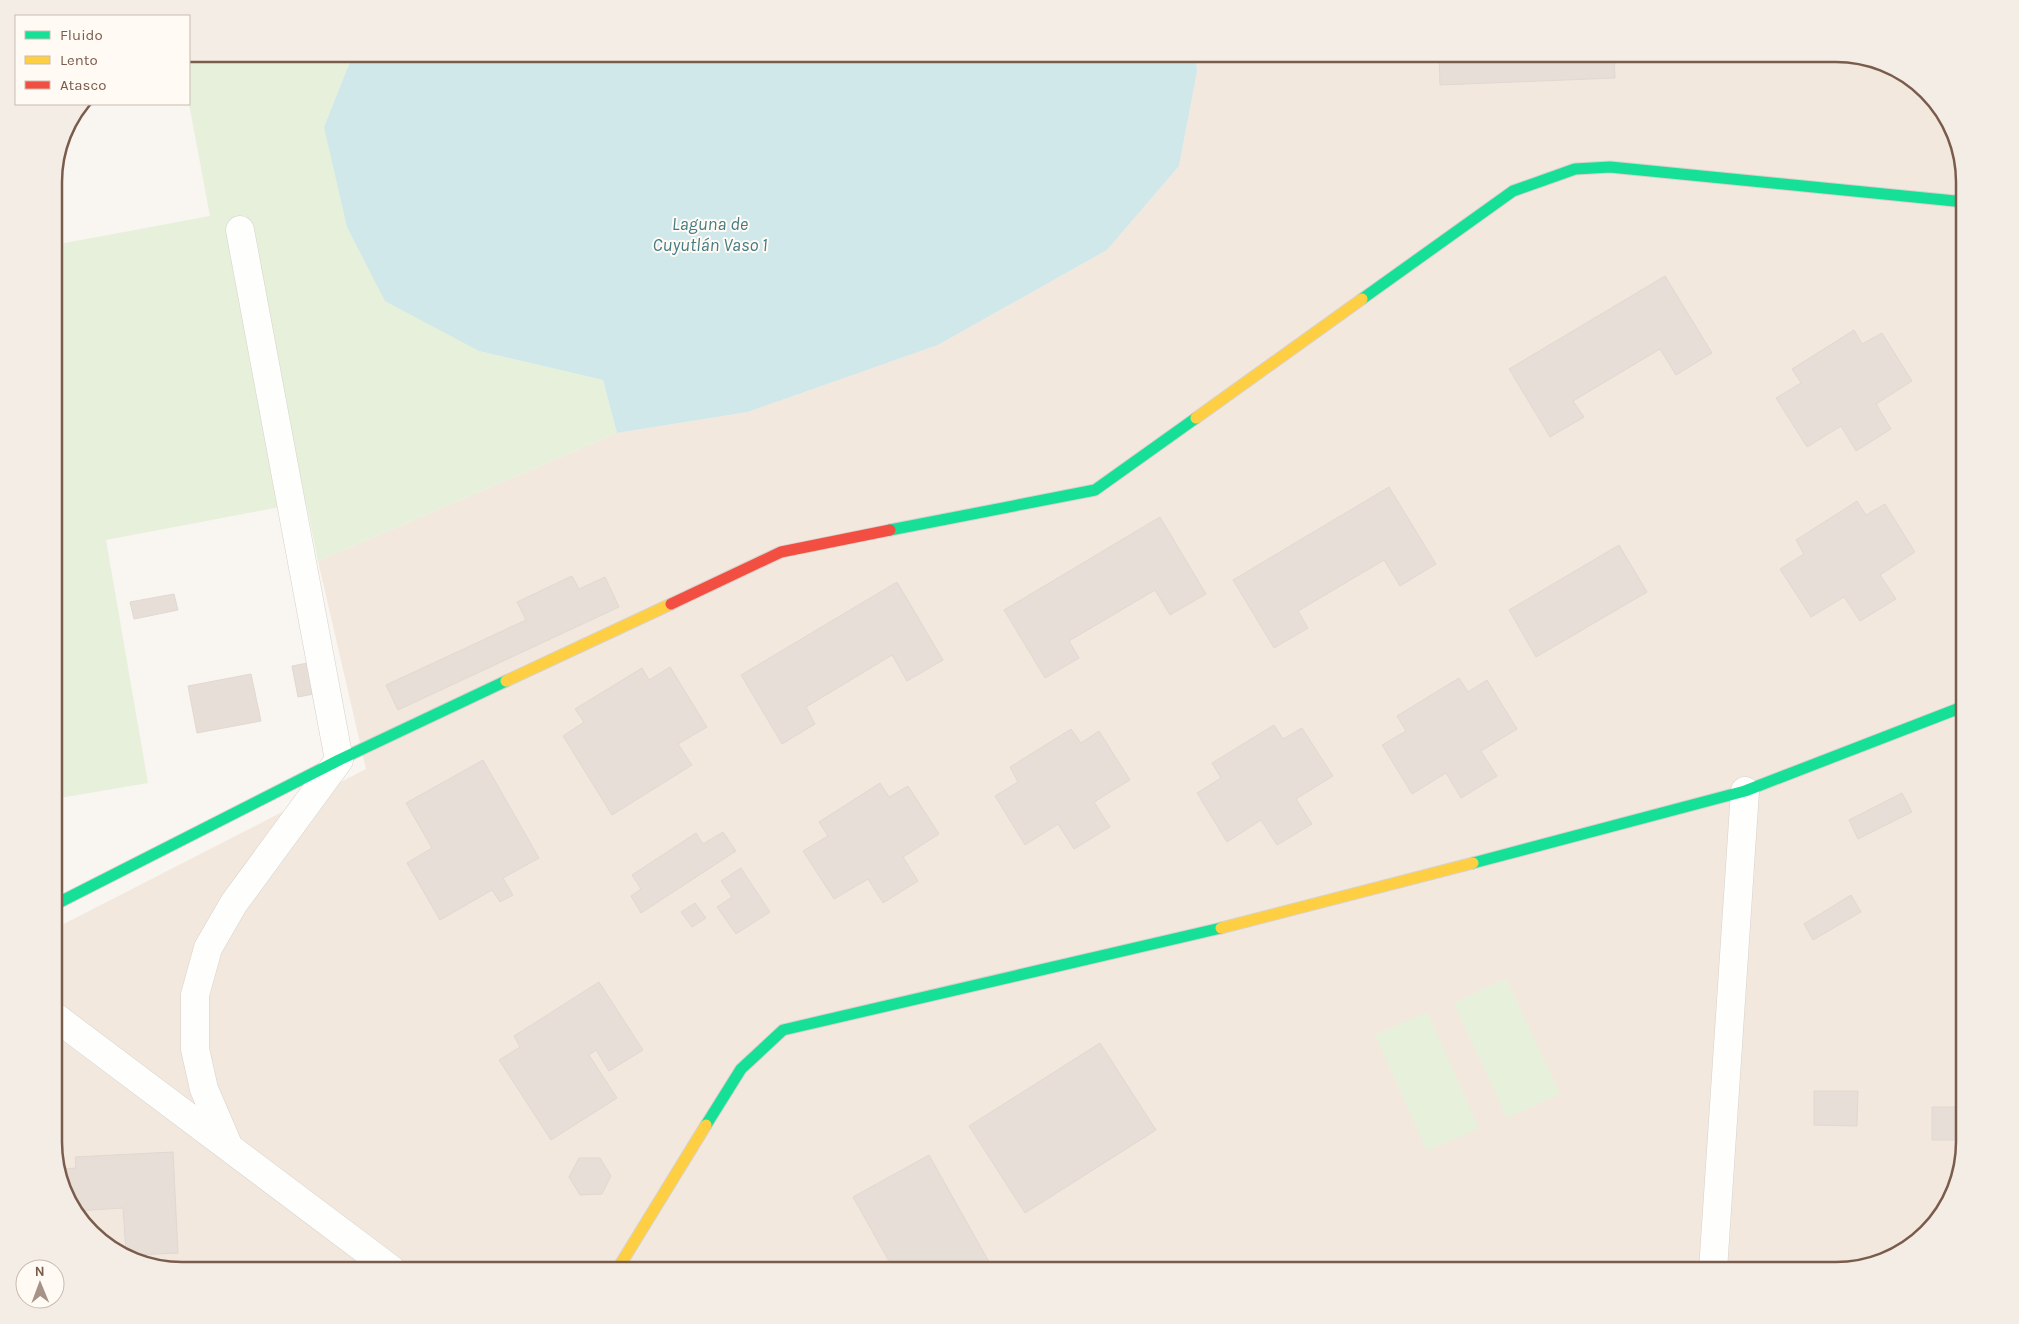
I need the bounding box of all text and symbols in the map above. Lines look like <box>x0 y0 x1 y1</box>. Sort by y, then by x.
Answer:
legend <box>15 15 190 105</box>
text: Fluido <box>60 26 103 44</box>
text: Lento <box>60 51 98 69</box>
text: Atasco <box>60 76 106 94</box>
water label: Laguna de Cuyutlán Vaso 1 <box>653 213 767 256</box>
north arrow <box>15 1259 65 1309</box>
text: N <box>35 1263 45 1280</box>

